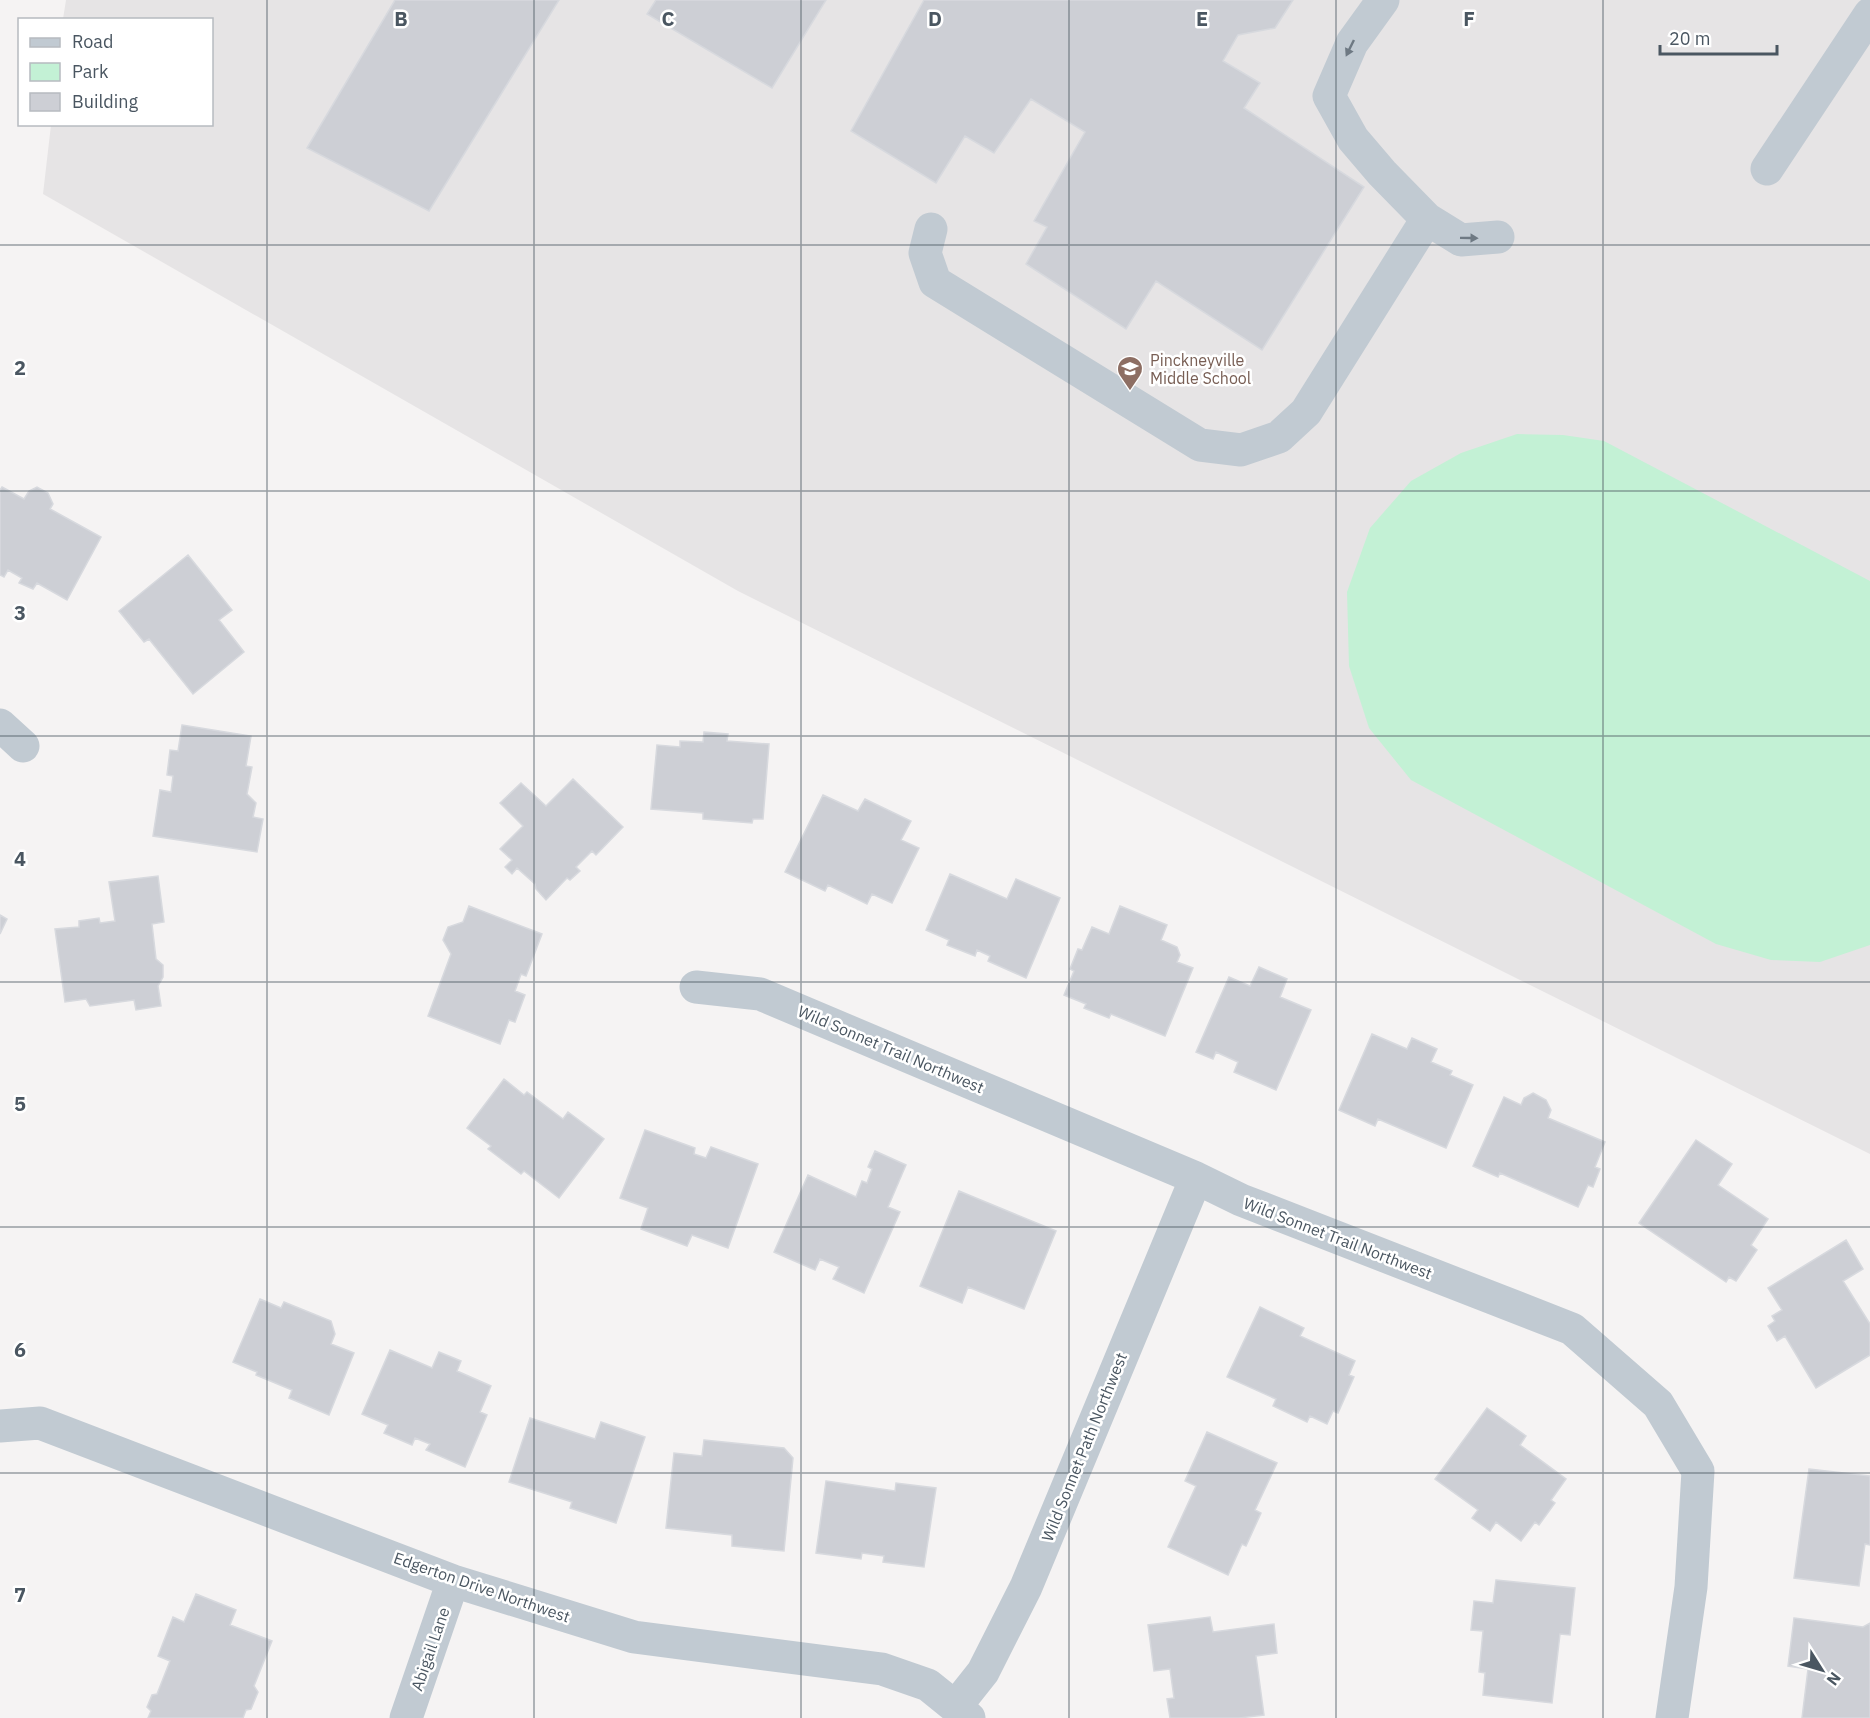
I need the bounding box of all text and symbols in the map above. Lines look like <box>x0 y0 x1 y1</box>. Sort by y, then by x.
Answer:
text: B <box>394 5 408 32</box>
text: C <box>661 5 675 32</box>
text: D <box>928 5 942 32</box>
text: E <box>1196 5 1208 32</box>
text: F <box>1463 5 1475 32</box>
legend <box>18 18 213 126</box>
scale bar <box>1660 18 1777 56</box>
text: 20 m <box>1669 27 1711 50</box>
text: Road <box>72 30 113 53</box>
one-way arrow <box>1346 39 1356 57</box>
text: Park <box>72 60 109 83</box>
text: Building <box>72 90 139 113</box>
one-way arrow <box>1460 233 1479 243</box>
place label: Pinckneyville Middle School <box>1150 350 1251 388</box>
text: 2 <box>14 354 26 381</box>
school or university icon: Pinckneyville Middle School <box>1115 354 1145 392</box>
text: 3 <box>14 599 26 626</box>
text: 4 <box>14 845 26 872</box>
street label: Wild Sonnet Trail Northwest <box>795 1001 987 1097</box>
text: 5 <box>14 1090 26 1117</box>
street label: Wild Sonnet Trail Northwest <box>1241 1193 1435 1283</box>
text: 6 <box>14 1336 26 1363</box>
street label: Wild Sonnet Path Northwest <box>1037 1350 1131 1544</box>
street label: Edgerton Drive Northwest <box>391 1547 573 1627</box>
text: 7 <box>14 1581 26 1608</box>
street label: Abigail Lane <box>406 1604 454 1693</box>
north arrow <box>1792 1640 1852 1700</box>
text: N <box>1823 1668 1845 1690</box>

